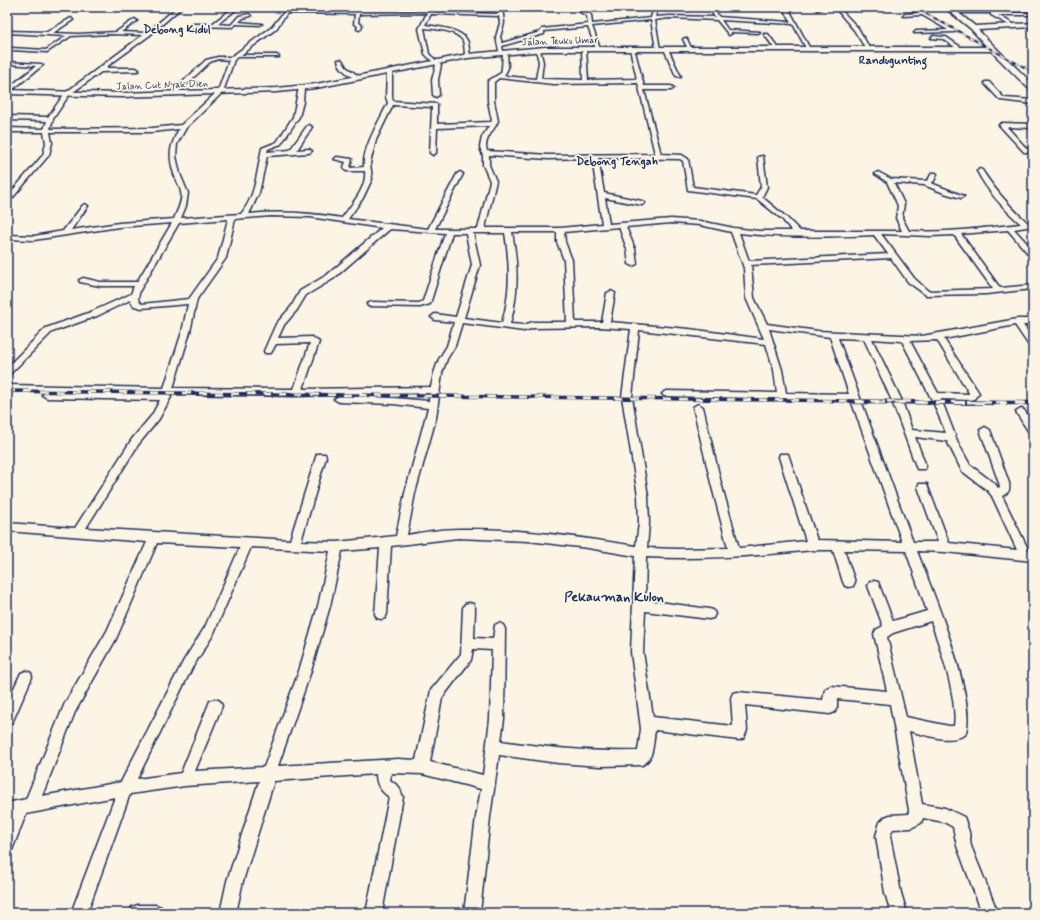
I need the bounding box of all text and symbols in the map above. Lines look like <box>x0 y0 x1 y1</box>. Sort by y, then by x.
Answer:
district label: Debong Kidul <box>143 22 211 38</box>
street label: Jalan Teuku Umar <box>521 33 600 49</box>
district label: Randugunting <box>859 53 928 70</box>
street label: Jalan Cut Nyak Dien <box>116 77 208 94</box>
district label: Debong Tengah <box>576 154 658 170</box>
district label: Pekauman Kulon <box>564 588 664 606</box>

